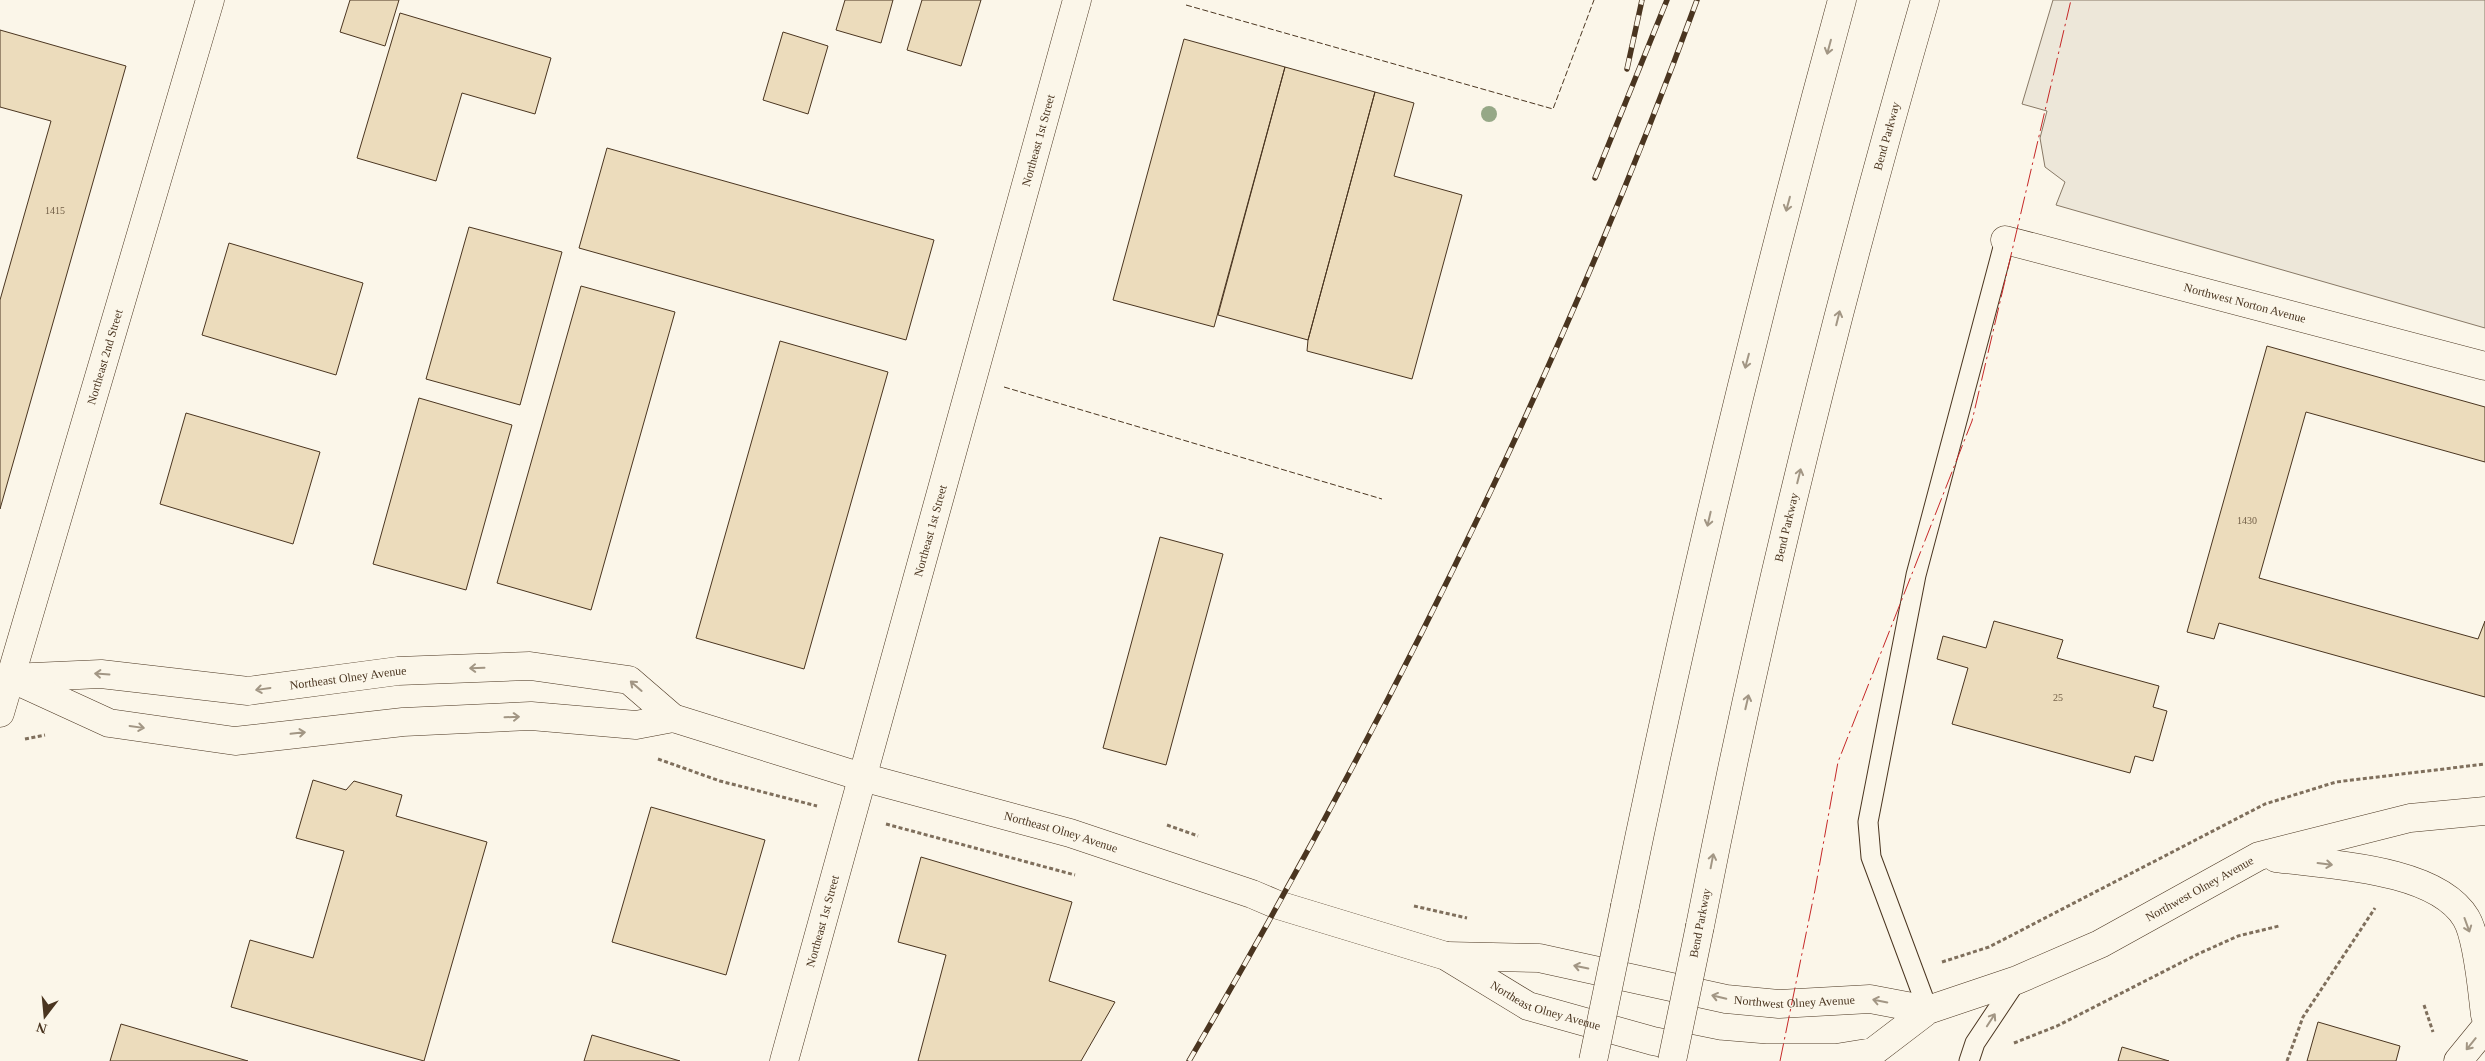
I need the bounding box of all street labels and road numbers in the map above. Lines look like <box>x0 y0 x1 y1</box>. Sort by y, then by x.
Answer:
street label: Northeast 1st Street <box>1019 92 1058 188</box>
street label: Bend Parkway <box>1871 100 1903 172</box>
street label: Northwest Norton Avenue <box>2182 280 2308 326</box>
street label: Northeast 2nd Street <box>84 307 126 406</box>
street label: Northeast 1st Street <box>911 483 950 578</box>
street label: Bend Parkway <box>1771 491 1801 563</box>
street label: Northeast Olney Avenue <box>289 664 407 692</box>
street label: Northeast Olney Avenue <box>1003 809 1120 855</box>
street label: Northwest Olney Avenue <box>2143 853 2256 924</box>
street label: Northeast 1st Street <box>803 873 842 969</box>
street label: Bend Parkway <box>1686 887 1714 959</box>
street label: Northeast Olney Avenue <box>1488 978 1602 1033</box>
street label: Northwest Olney Avenue <box>1733 993 1855 1011</box>

